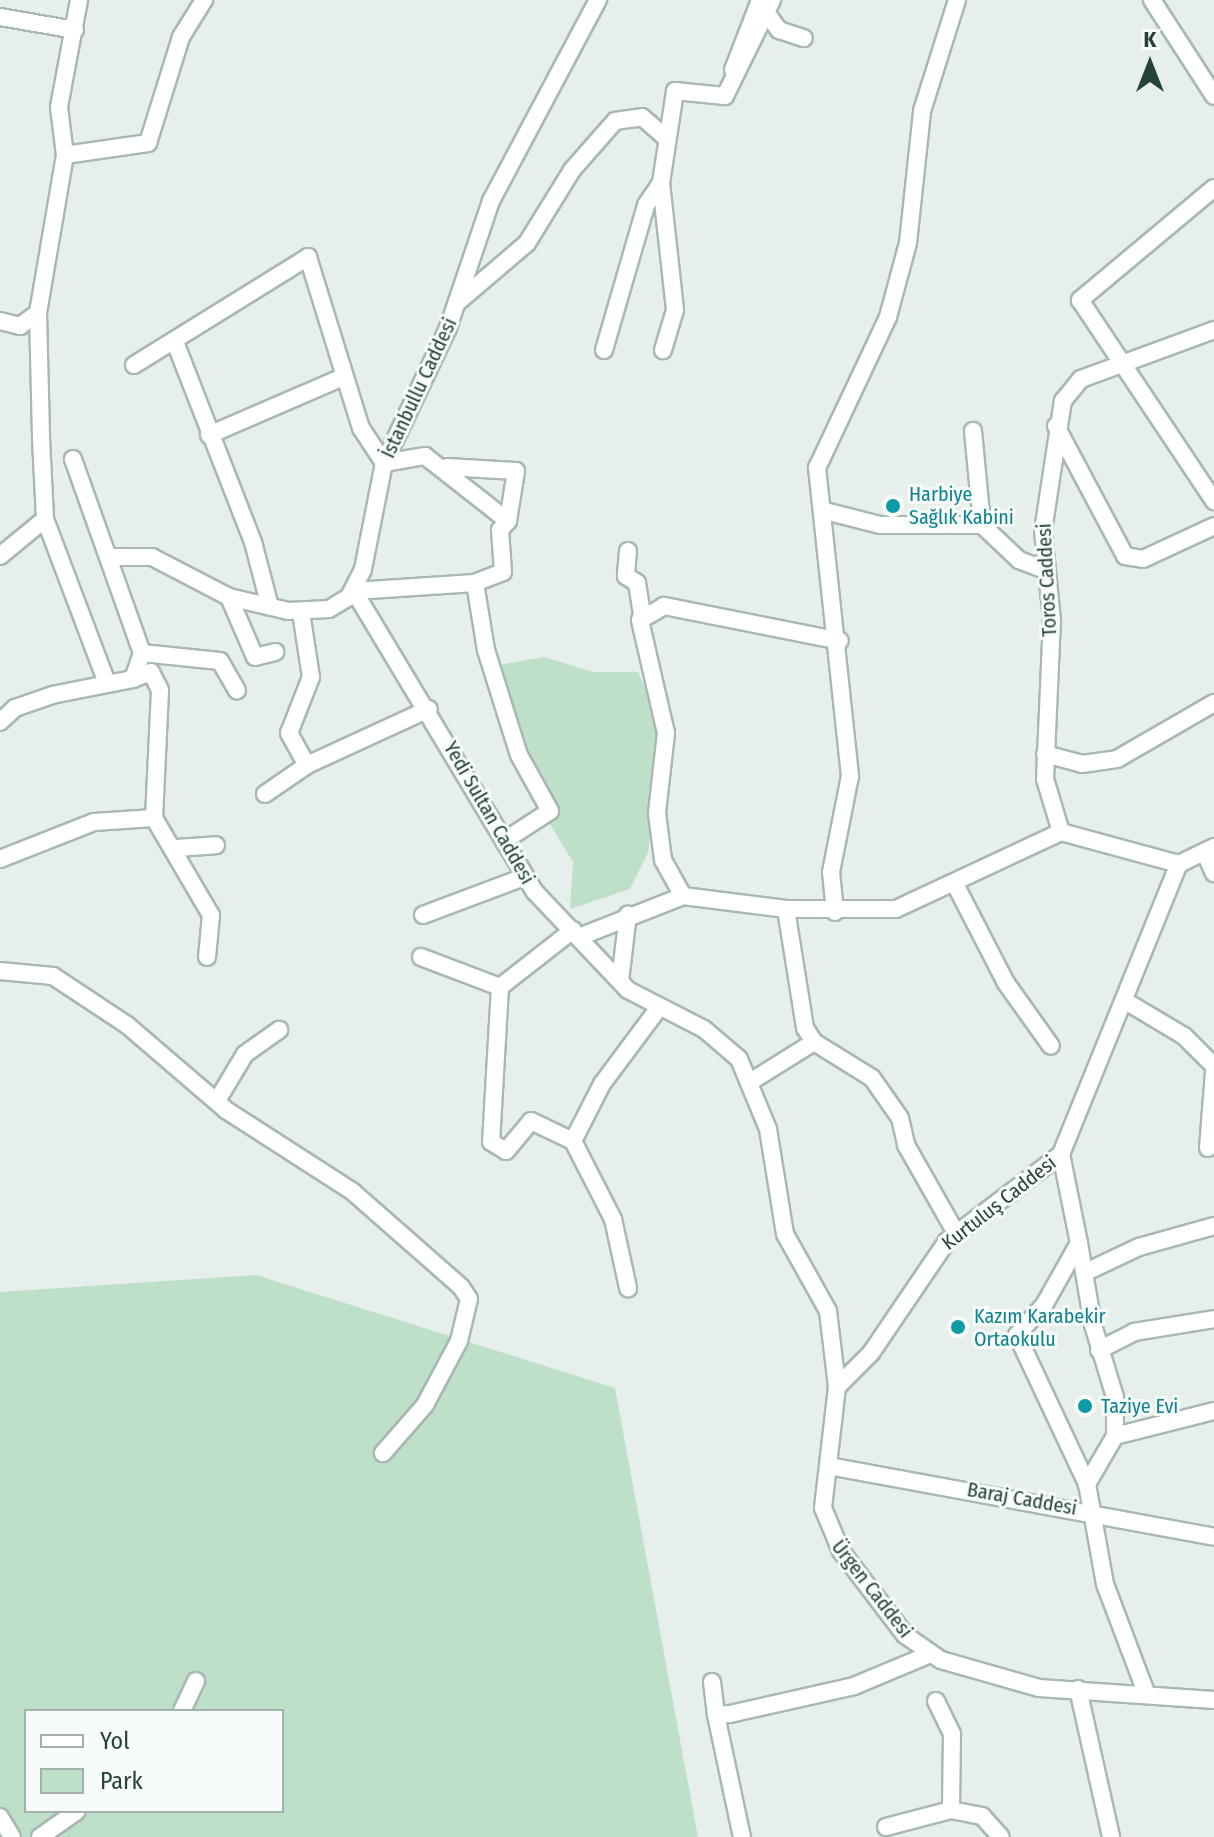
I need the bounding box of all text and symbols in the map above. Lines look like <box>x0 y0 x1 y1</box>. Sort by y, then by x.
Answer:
north arrow <box>1110 24 1190 104</box>
text: K <box>1144 26 1156 53</box>
street label: İstanbullu Caddesi <box>376 314 462 462</box>
place label: Harbiye Sağlık Kabini <box>909 482 1014 529</box>
marker: Harbiye Sağlık Kabini <box>884 497 902 515</box>
street label: Toros Caddesi <box>1032 523 1062 637</box>
street label: Yedi Sultan Caddesi <box>438 737 540 889</box>
street label: Kurtuluş Caddesi <box>937 1151 1061 1255</box>
place label: Kazım Karabekir Ortaokulu <box>974 1304 1106 1351</box>
marker: Kazım Karabekir Ortaokulu <box>949 1318 967 1336</box>
place label: Taziye Evi <box>1101 1394 1178 1418</box>
marker: Taziye Evi <box>1076 1397 1094 1415</box>
street label: Baraj Caddesi <box>965 1478 1079 1520</box>
street label: Ürgen Caddesi <box>826 1535 918 1643</box>
legend <box>24 1709 284 1813</box>
text: Yol <box>100 1727 130 1755</box>
text: Park <box>100 1767 143 1795</box>

